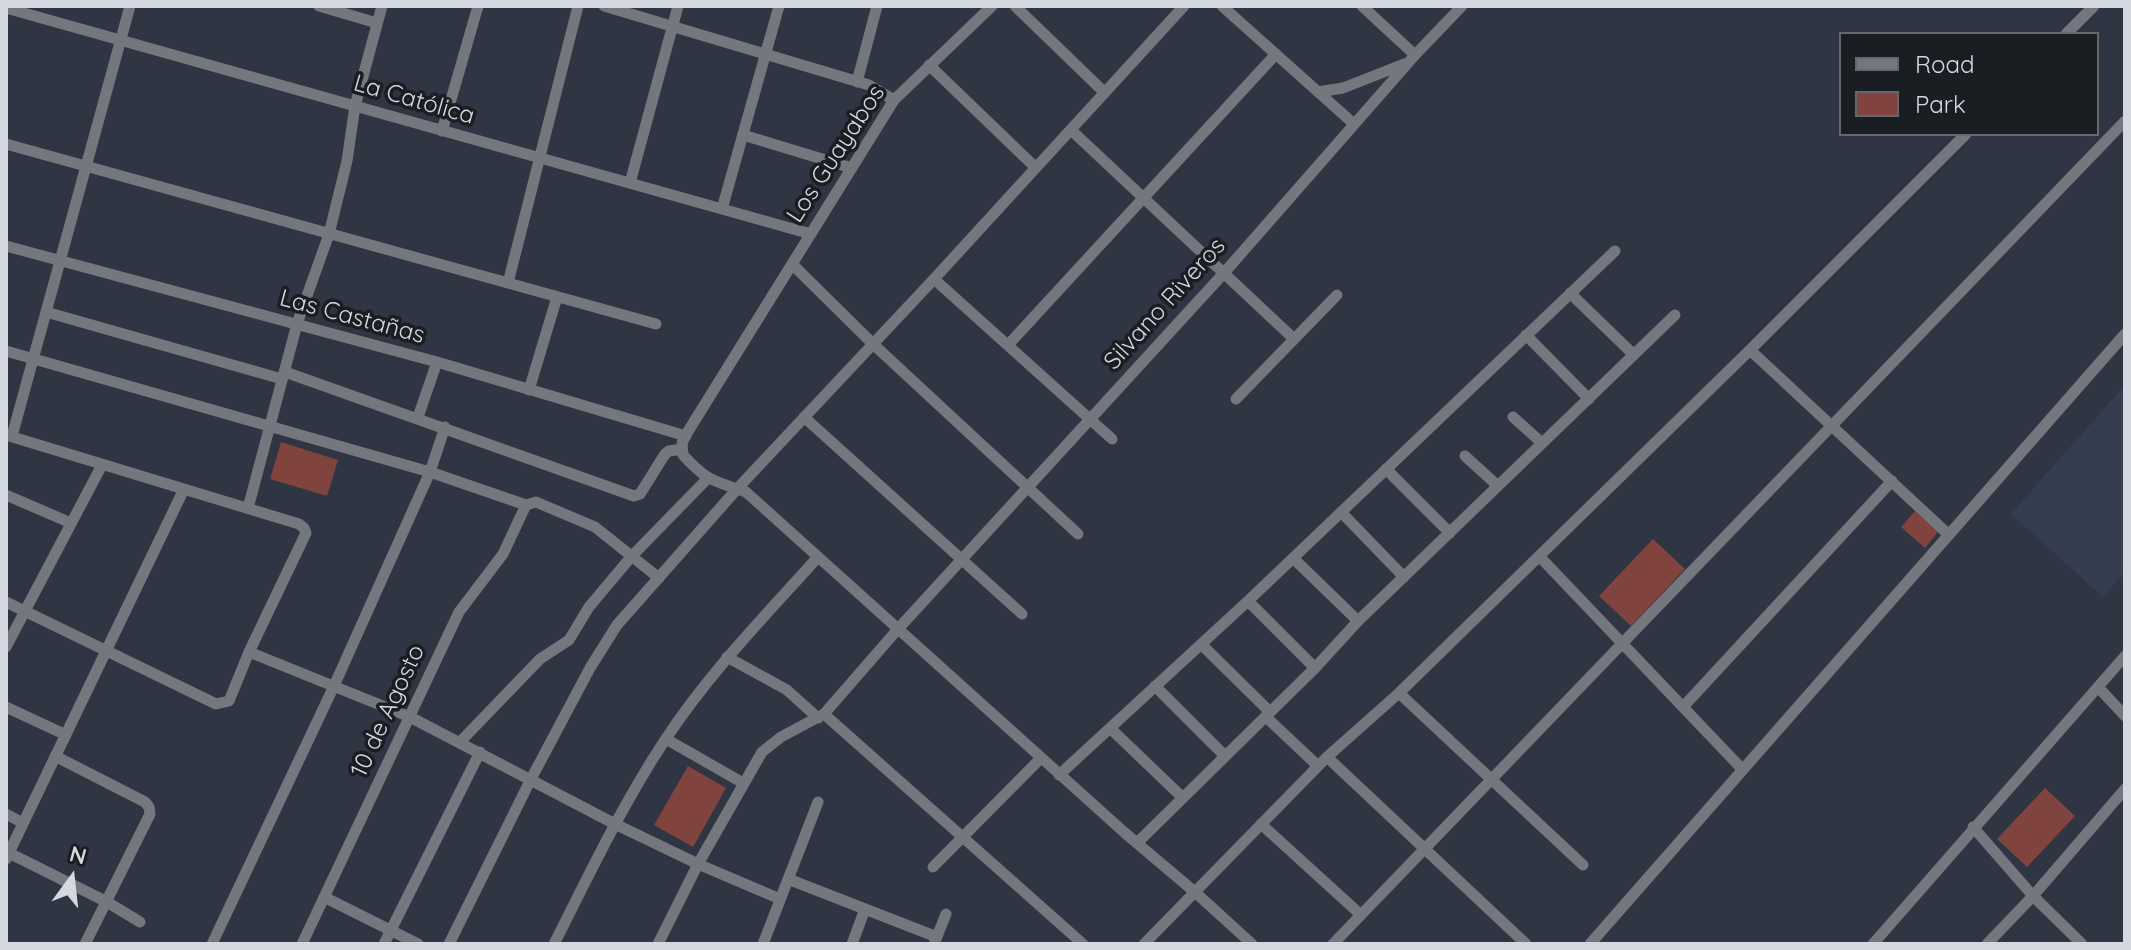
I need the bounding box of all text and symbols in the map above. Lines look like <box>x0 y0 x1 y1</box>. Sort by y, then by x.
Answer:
legend <box>1839 32 2099 136</box>
text: Road <box>1915 49 1975 79</box>
street label: La Católica <box>350 69 478 131</box>
street label: Los Guayabos <box>781 80 891 228</box>
text: Park <box>1915 89 1966 119</box>
street label: Silvano Riveros <box>1098 232 1232 376</box>
street label: Las Castañas <box>276 284 428 350</box>
street label: 10 de Agosto <box>345 640 431 782</box>
north arrow <box>32 838 112 918</box>
text: N <box>67 839 90 870</box>

